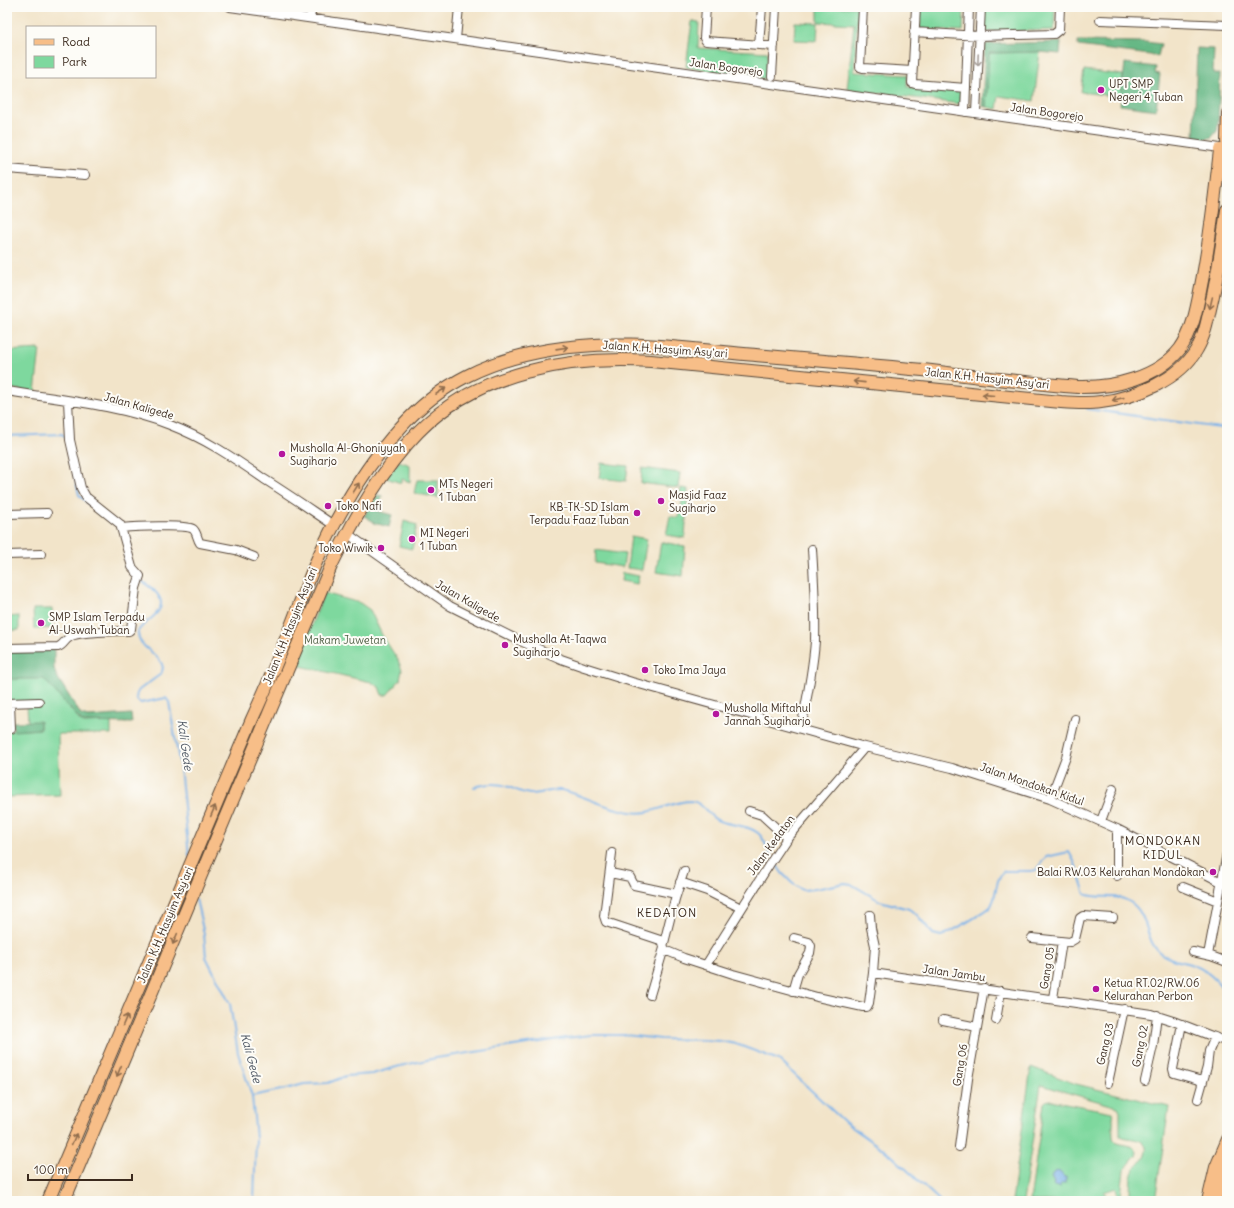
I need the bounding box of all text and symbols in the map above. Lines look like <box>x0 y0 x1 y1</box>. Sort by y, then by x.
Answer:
legend <box>26 26 156 78</box>
text: Road <box>62 34 90 49</box>
one-way arrow <box>975 53 982 66</box>
text: Park <box>62 54 87 69</box>
street label: Jalan Bogorejo <box>688 55 764 79</box>
place label: UPT SMP Negeri 4 Tuban <box>1109 77 1183 104</box>
marker: UPT SMP Negeri 4 Tuban <box>1096 85 1106 95</box>
street label: Jalan Bogorejo <box>1009 100 1085 124</box>
one-way arrow <box>1207 297 1215 310</box>
street label: Jalan K.H. Hasyim Asy'ari <box>602 338 728 360</box>
one-way arrow <box>555 343 568 351</box>
street label: Jalan K.H. Hasyim Asy'ari <box>924 365 1050 391</box>
one-way arrow <box>853 378 866 386</box>
one-way arrow <box>435 387 446 395</box>
street label: Jalan Kaligede <box>103 389 176 423</box>
one-way arrow <box>982 391 995 399</box>
one-way arrow <box>1111 395 1124 403</box>
place label: Musholla Al-Ghoniyyah Sugiharjo <box>290 441 405 468</box>
marker: Musholla Al-Ghoniyyah Sugiharjo <box>277 449 287 459</box>
place label: MTs Negeri 1 Tuban <box>439 477 493 504</box>
one-way arrow <box>353 482 361 494</box>
marker: MTs Negeri 1 Tuban <box>426 485 436 495</box>
place label: Masjid Faaz Sugiharjo <box>669 488 727 515</box>
marker: Masjid Faaz Sugiharjo <box>656 496 666 506</box>
place label: Toko Nafi <box>336 499 381 513</box>
place label: KB-TK-SD Islam Terpadu Faaz Tuban <box>529 500 629 527</box>
marker: Toko Nafi <box>323 501 333 511</box>
marker: KB-TK-SD Islam Terpadu Faaz Tuban <box>632 508 642 518</box>
place label: MI Negeri 1 Tuban <box>420 526 469 553</box>
marker: MI Negeri 1 Tuban <box>407 534 417 544</box>
place label: Toko Wiwik <box>318 541 373 555</box>
marker: Toko Wiwik <box>376 543 386 553</box>
street label: Jalan K.H. Hasyim Asy'ari <box>260 565 320 687</box>
street label: Jalan Kaligede <box>433 577 503 625</box>
place label: SMP Islam Terpadu Al-Uswah Tuban <box>49 610 145 637</box>
marker: SMP Islam Terpadu Al-Uswah Tuban <box>36 618 46 628</box>
place label: Musholla At-Taqwa Sugiharjo <box>513 632 607 659</box>
park label: Makam Juwetan <box>304 633 386 647</box>
marker: Musholla At-Taqwa Sugiharjo <box>500 640 510 650</box>
place label: Toko Ima Jaya <box>653 663 726 677</box>
marker: Toko Ima Jaya <box>640 665 650 675</box>
place label: Musholla Miftahul Jannah Sugiharjo <box>724 701 811 728</box>
marker: Musholla Miftahul Jannah Sugiharjo <box>711 709 721 719</box>
water label: Kali Gede <box>175 719 197 773</box>
street label: Jalan Mondokan Kidul <box>978 760 1086 808</box>
one-way arrow <box>210 806 217 818</box>
street label: Jalan Kedaton <box>744 812 798 878</box>
district label: MONDOKAN KIDUL <box>1125 833 1201 862</box>
street label: Jalan K.H. Hasyim Asy'ari <box>134 865 196 985</box>
place label: Balai RW.03 Kelurahan Mondokan <box>1037 865 1205 879</box>
marker: Balai RW.03 Kelurahan Mondokan <box>1208 867 1218 877</box>
district label: KEDATON <box>637 905 697 920</box>
one-way arrow <box>170 932 178 944</box>
street label: Gang 05 <box>1037 946 1057 990</box>
street label: Jalan Jambu <box>922 962 987 984</box>
place label: Ketua RT.02/RW.06 Kelurahan Perbon <box>1104 976 1199 1003</box>
marker: Ketua RT.02/RW.06 Kelurahan Perbon <box>1091 984 1101 994</box>
one-way arrow <box>122 1014 129 1026</box>
street label: Gang 03 <box>1093 1022 1117 1066</box>
street label: Gang 02 <box>1129 1024 1151 1068</box>
water label: Kali Gede <box>238 1031 266 1086</box>
street label: Gang 06 <box>950 1043 970 1087</box>
one-way arrow <box>115 1065 122 1077</box>
one-way arrow <box>71 1134 79 1146</box>
scale bar <box>28 1156 132 1182</box>
text: 100 m <box>34 1162 68 1177</box>

